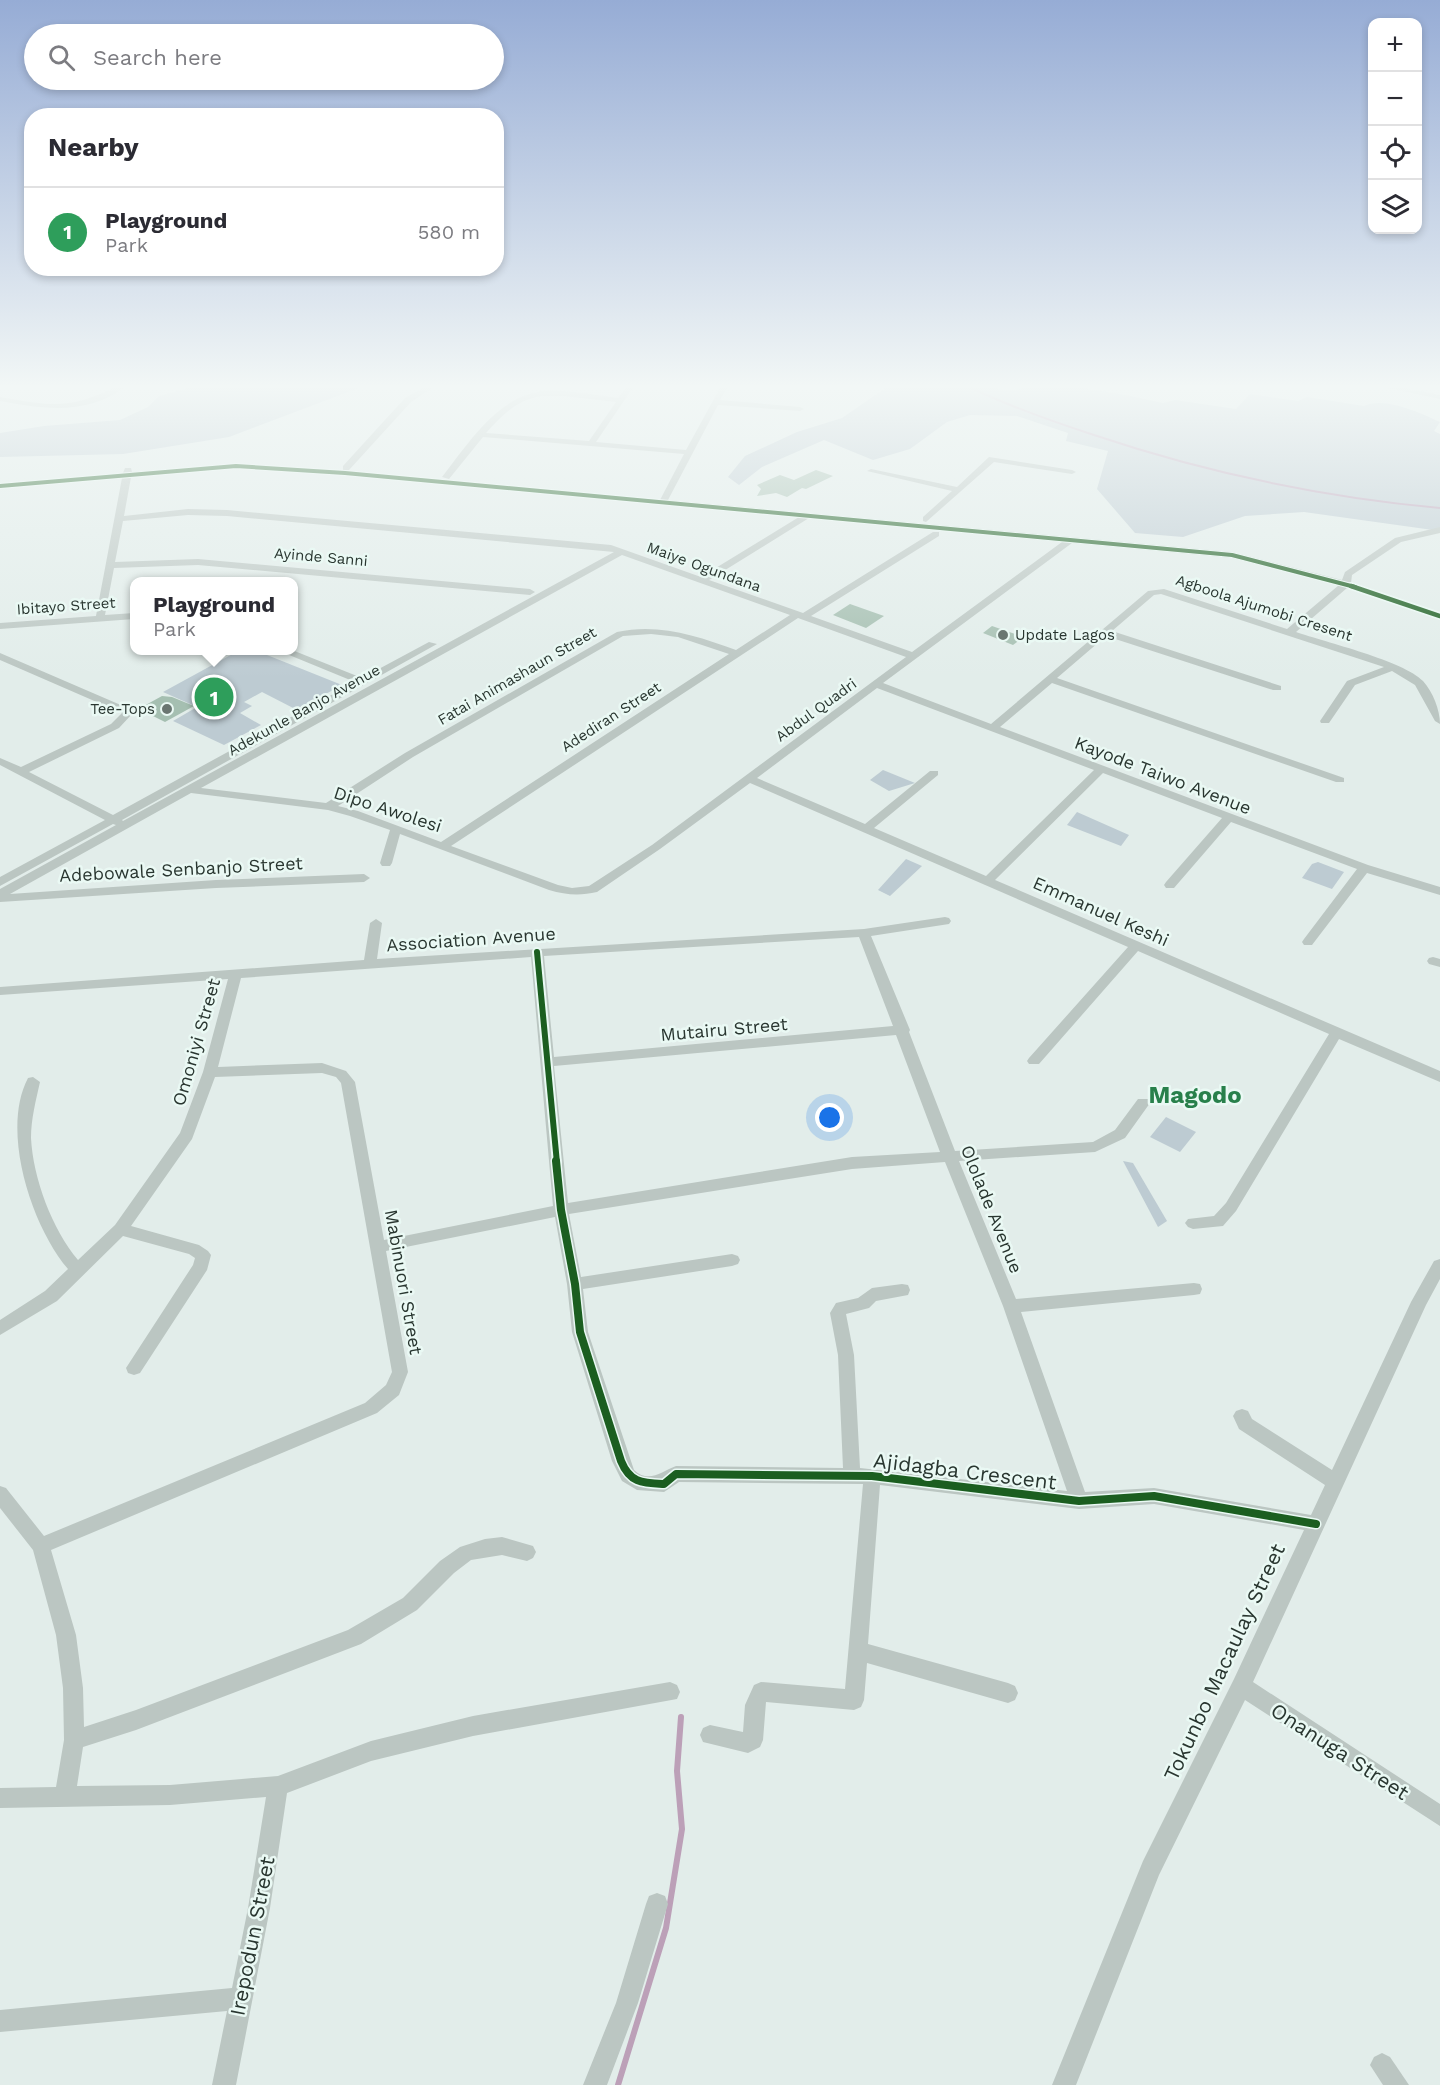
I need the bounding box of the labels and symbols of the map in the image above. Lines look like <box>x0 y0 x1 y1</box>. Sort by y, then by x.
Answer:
street label: Maiye Ogundana <box>644 538 764 596</box>
street label: Ayinde Sanni <box>273 544 369 570</box>
street label: Agboola Ajumobi Cresent <box>1174 571 1355 645</box>
street label: Ibitayo Street <box>16 594 117 618</box>
street label: Fatai Animashaun Street <box>434 623 600 729</box>
place label: Update Lagos <box>1015 626 1115 644</box>
marker: Update Lagos <box>996 628 1010 642</box>
street label: Adekunle Banjo Avenue <box>225 661 383 759</box>
pin: 1 <box>194 674 234 720</box>
street label: Abdul Quadri <box>772 675 860 745</box>
street label: Adediran Street <box>558 678 665 756</box>
place label: Tee-Tops <box>90 700 155 718</box>
marker: Tee-Tops <box>160 702 174 716</box>
street label: Kayode Taiwo Avenue <box>1072 732 1254 818</box>
street label: Dipo Awolesi <box>331 782 445 836</box>
street label: Adebowale Senbanjo Street <box>59 852 304 886</box>
street label: Emmanuel Keshi <box>1030 872 1172 950</box>
street label: Association Avenue <box>386 923 556 955</box>
street label: Omoniyi Street <box>168 975 224 1108</box>
street label: Mutairu Street <box>660 1013 789 1045</box>
district label: Magodo <box>1148 1081 1242 1109</box>
your location <box>815 1103 844 1132</box>
street label: Ololade Avenue <box>957 1142 1027 1276</box>
street label: Mabinuori Street <box>381 1208 427 1357</box>
street label: Ajidagba Crescent <box>872 1447 1058 1495</box>
street label: Tokunbo Macaulay Street <box>1158 1539 1290 1784</box>
street label: Onanuga Street <box>1266 1697 1414 1805</box>
street label: Irepodun Street <box>224 1854 280 2018</box>

